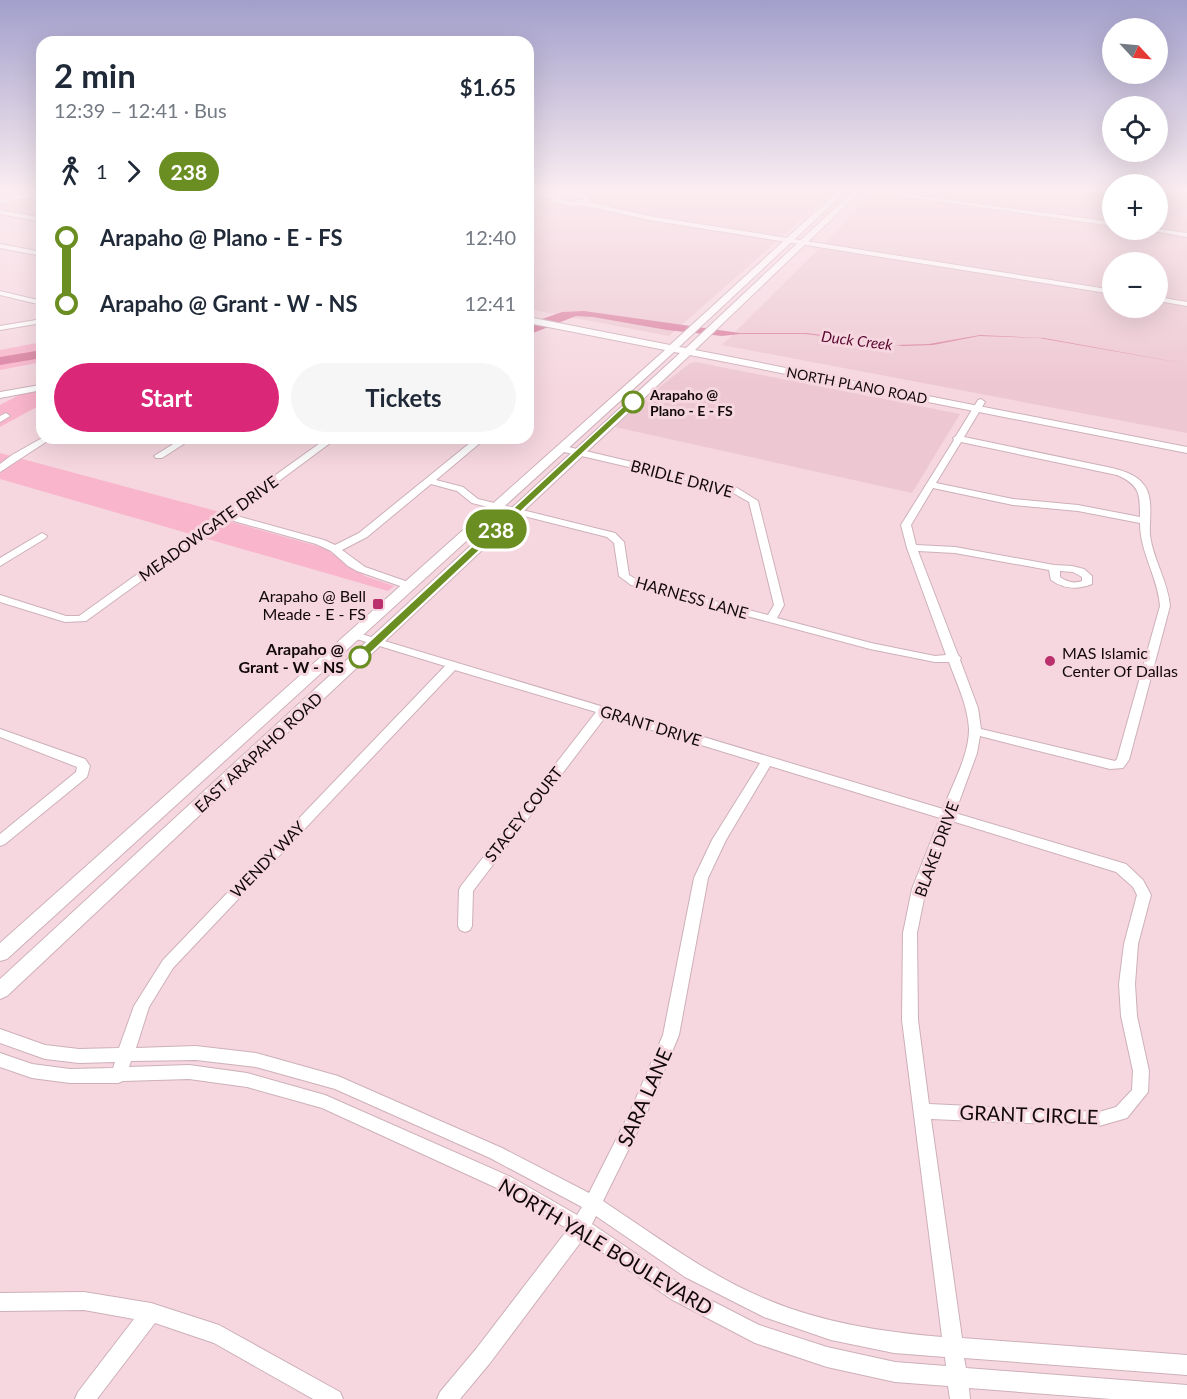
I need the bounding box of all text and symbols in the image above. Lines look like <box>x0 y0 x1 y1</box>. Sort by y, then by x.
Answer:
north arrow <box>1102 18 1168 84</box>
map controls <box>1102 18 1168 318</box>
text: 2 min <box>54 55 136 95</box>
text: $1.65 <box>460 74 516 101</box>
button: locate <box>1102 96 1168 162</box>
text: 12:39 – 12:41 · Bus <box>54 98 227 122</box>
icon: walk <box>54 155 87 188</box>
icon: forward <box>117 155 150 188</box>
text: 1 <box>96 159 108 183</box>
text: 238 <box>171 159 207 184</box>
button: + <box>1102 174 1168 240</box>
text: Arapaho @ Plano - E - FS <box>100 224 343 251</box>
text: 12:40 <box>465 225 516 249</box>
button: − <box>1102 252 1168 318</box>
text: Arapaho @ Grant - W - NS <box>100 290 358 317</box>
text: 12:41 <box>465 291 516 315</box>
water label: Duck Creek <box>820 327 894 353</box>
button: Start <box>54 363 279 432</box>
button: Tickets <box>291 363 516 432</box>
street label: NORTH PLANO ROAD <box>785 363 929 407</box>
place label: Arapaho @ Plano - E - FS <box>649 386 733 419</box>
marker: Arapaho @ Plano - E - FS <box>622 391 644 413</box>
street label: BRIDLE DRIVE <box>629 455 735 501</box>
street label: MEADOWGATE DRIVE <box>135 471 281 585</box>
line badge: 238 <box>462 510 530 548</box>
text: 238 <box>478 517 514 542</box>
street label: HARNESS LANE <box>633 572 751 622</box>
place label: Arapaho @ Bell Meade - E - FS <box>259 586 366 623</box>
marker: Arapaho @ Bell Meade - E - FS <box>371 597 385 611</box>
place label: Arapaho @ Grant - W - NS <box>238 639 344 676</box>
place label: MAS Islamic Center Of Dallas <box>1062 643 1178 680</box>
marker: Arapaho @ Grant - W - NS <box>349 646 371 668</box>
marker: MAS Islamic Center Of Dallas <box>1043 654 1057 668</box>
street label: EAST ARAPAHO ROAD <box>190 688 326 816</box>
street label: GRANT DRIVE <box>598 701 704 749</box>
street label: STACEY COURT <box>480 762 566 865</box>
street label: BLAKE DRIVE <box>910 799 962 899</box>
street label: WENDY WAY <box>226 817 308 901</box>
street label: SARA LANE <box>612 1044 676 1150</box>
street label: GRANT CIRCLE <box>959 1100 1099 1128</box>
street label: NORTH YALE BOULEVARD <box>495 1172 717 1320</box>

